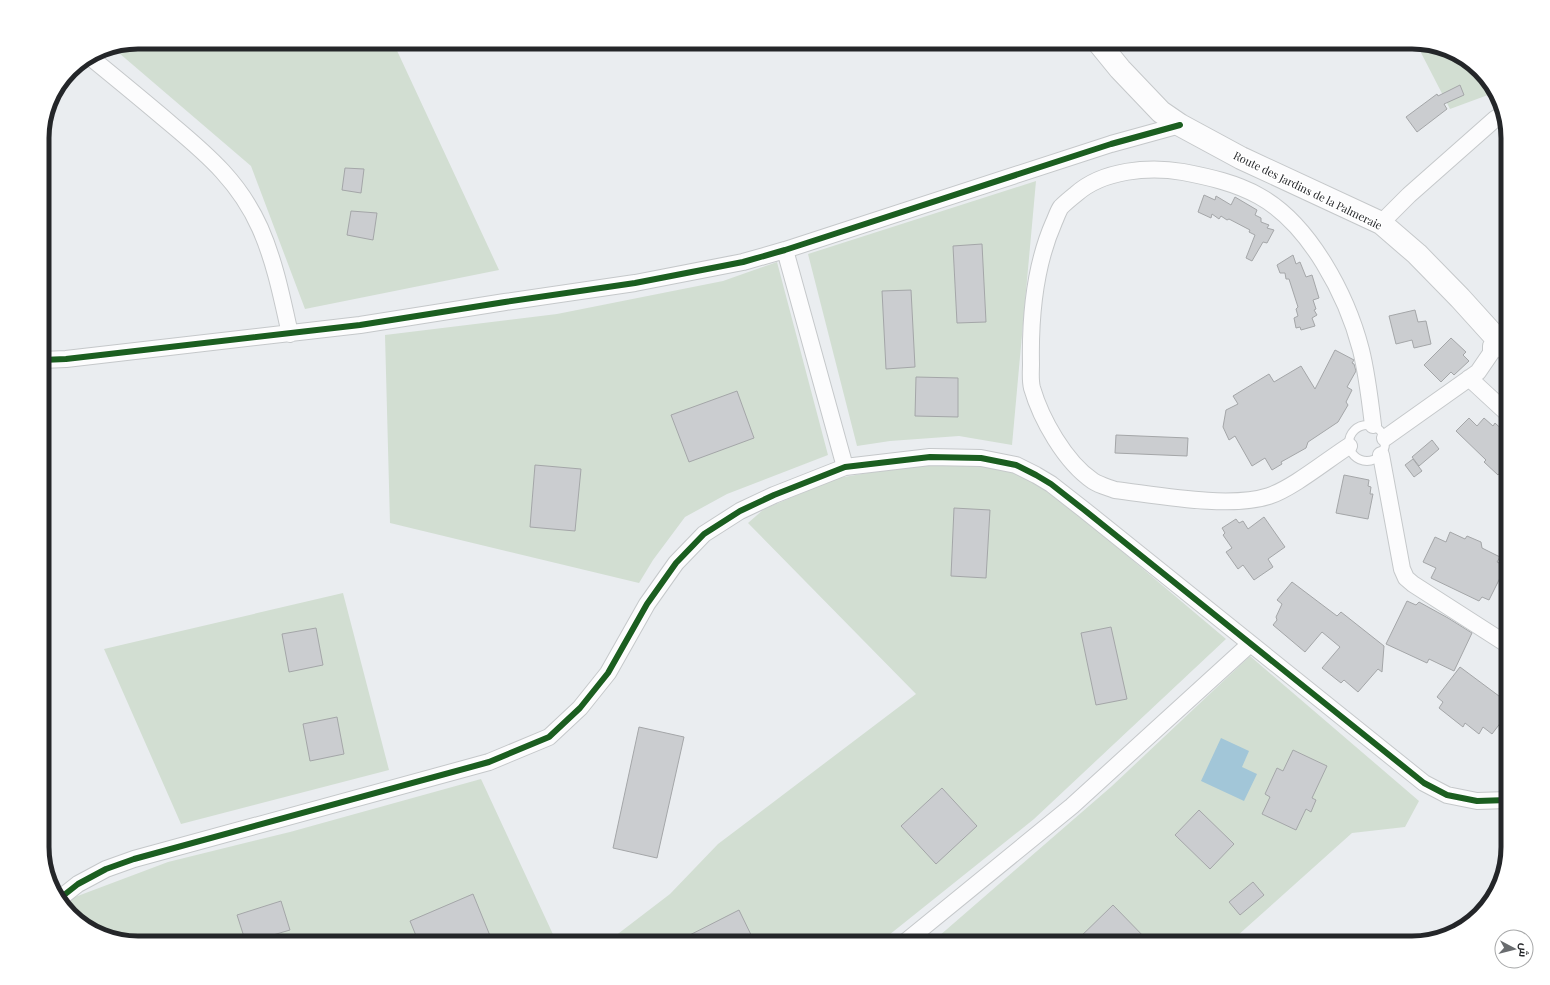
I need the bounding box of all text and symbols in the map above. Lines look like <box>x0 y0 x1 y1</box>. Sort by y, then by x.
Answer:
street label: Route des Jardins de la Palmeraie <box>1231 147 1385 233</box>
north arrow <box>1494 929 1534 969</box>
text: ش <box>1516 942 1533 958</box>

